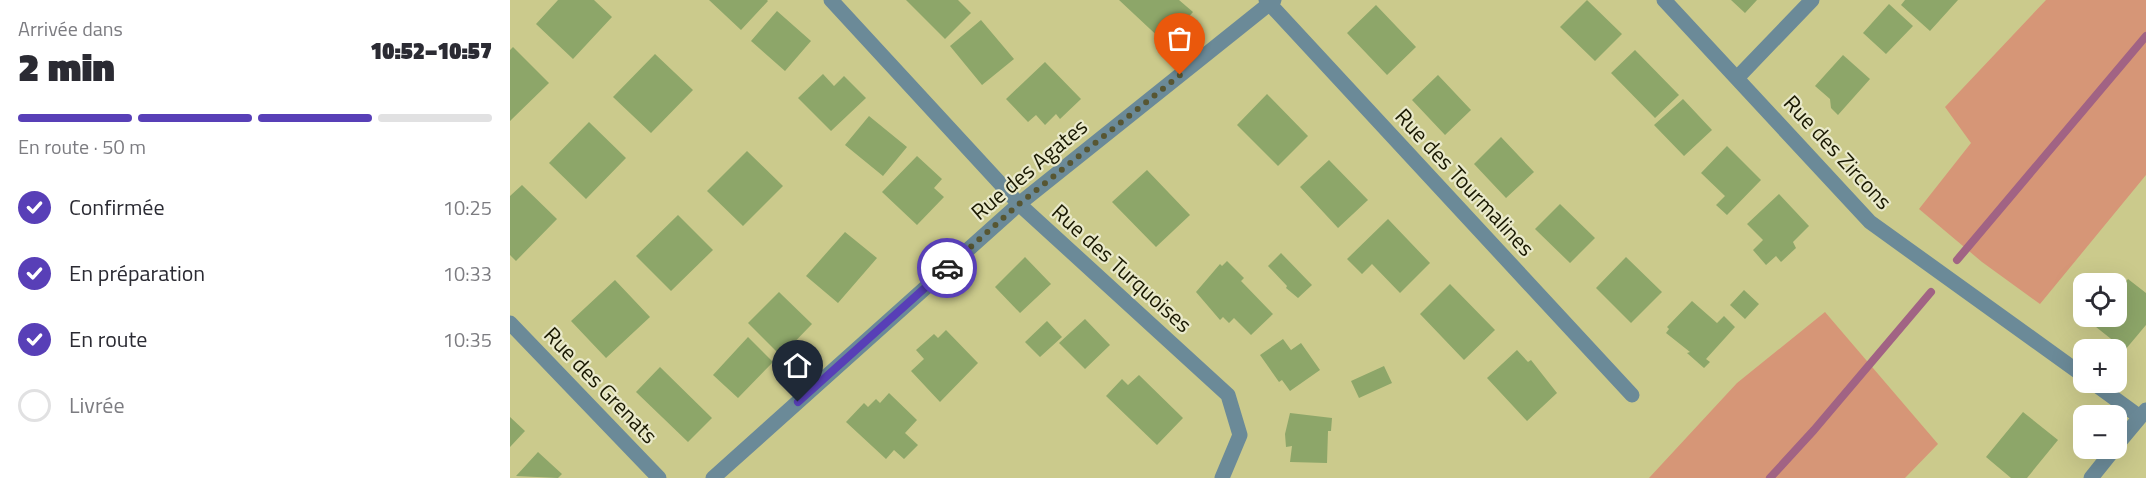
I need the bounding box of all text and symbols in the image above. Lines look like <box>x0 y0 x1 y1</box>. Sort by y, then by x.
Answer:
text: Arrivée dans <box>18 13 123 44</box>
pin <box>1154 13 1205 75</box>
icon: bag <box>1163 22 1196 55</box>
text: 10:52–10:57 <box>370 34 492 68</box>
text: 2 min <box>18 37 115 96</box>
street label: Rue des Zircons <box>1776 87 1900 217</box>
street label: Rue des Tourmalines <box>1387 100 1543 264</box>
street label: Rue des Agates <box>963 110 1095 228</box>
text: En route · 50 m <box>18 131 146 162</box>
text: Confirmée <box>69 190 165 224</box>
icon: check <box>18 191 51 224</box>
text: 10:25 <box>443 192 492 223</box>
street label: Rue des Turquoises <box>1044 196 1200 340</box>
courier <box>917 238 977 298</box>
icon: car <box>931 252 964 285</box>
text: En préparation <box>69 256 205 290</box>
icon: check <box>18 257 51 290</box>
text: 10:33 <box>443 258 492 289</box>
map controls <box>2073 273 2127 459</box>
button: locate <box>2073 273 2127 327</box>
street label: Rue des Grenats <box>536 319 666 451</box>
text: En route <box>69 322 147 356</box>
icon: check <box>18 323 51 356</box>
text: 10:35 <box>443 324 492 355</box>
button: + <box>2073 339 2127 393</box>
pin <box>772 340 823 402</box>
icon: home <box>781 349 814 382</box>
text: Livrée <box>69 388 125 422</box>
button: − <box>2073 405 2127 459</box>

